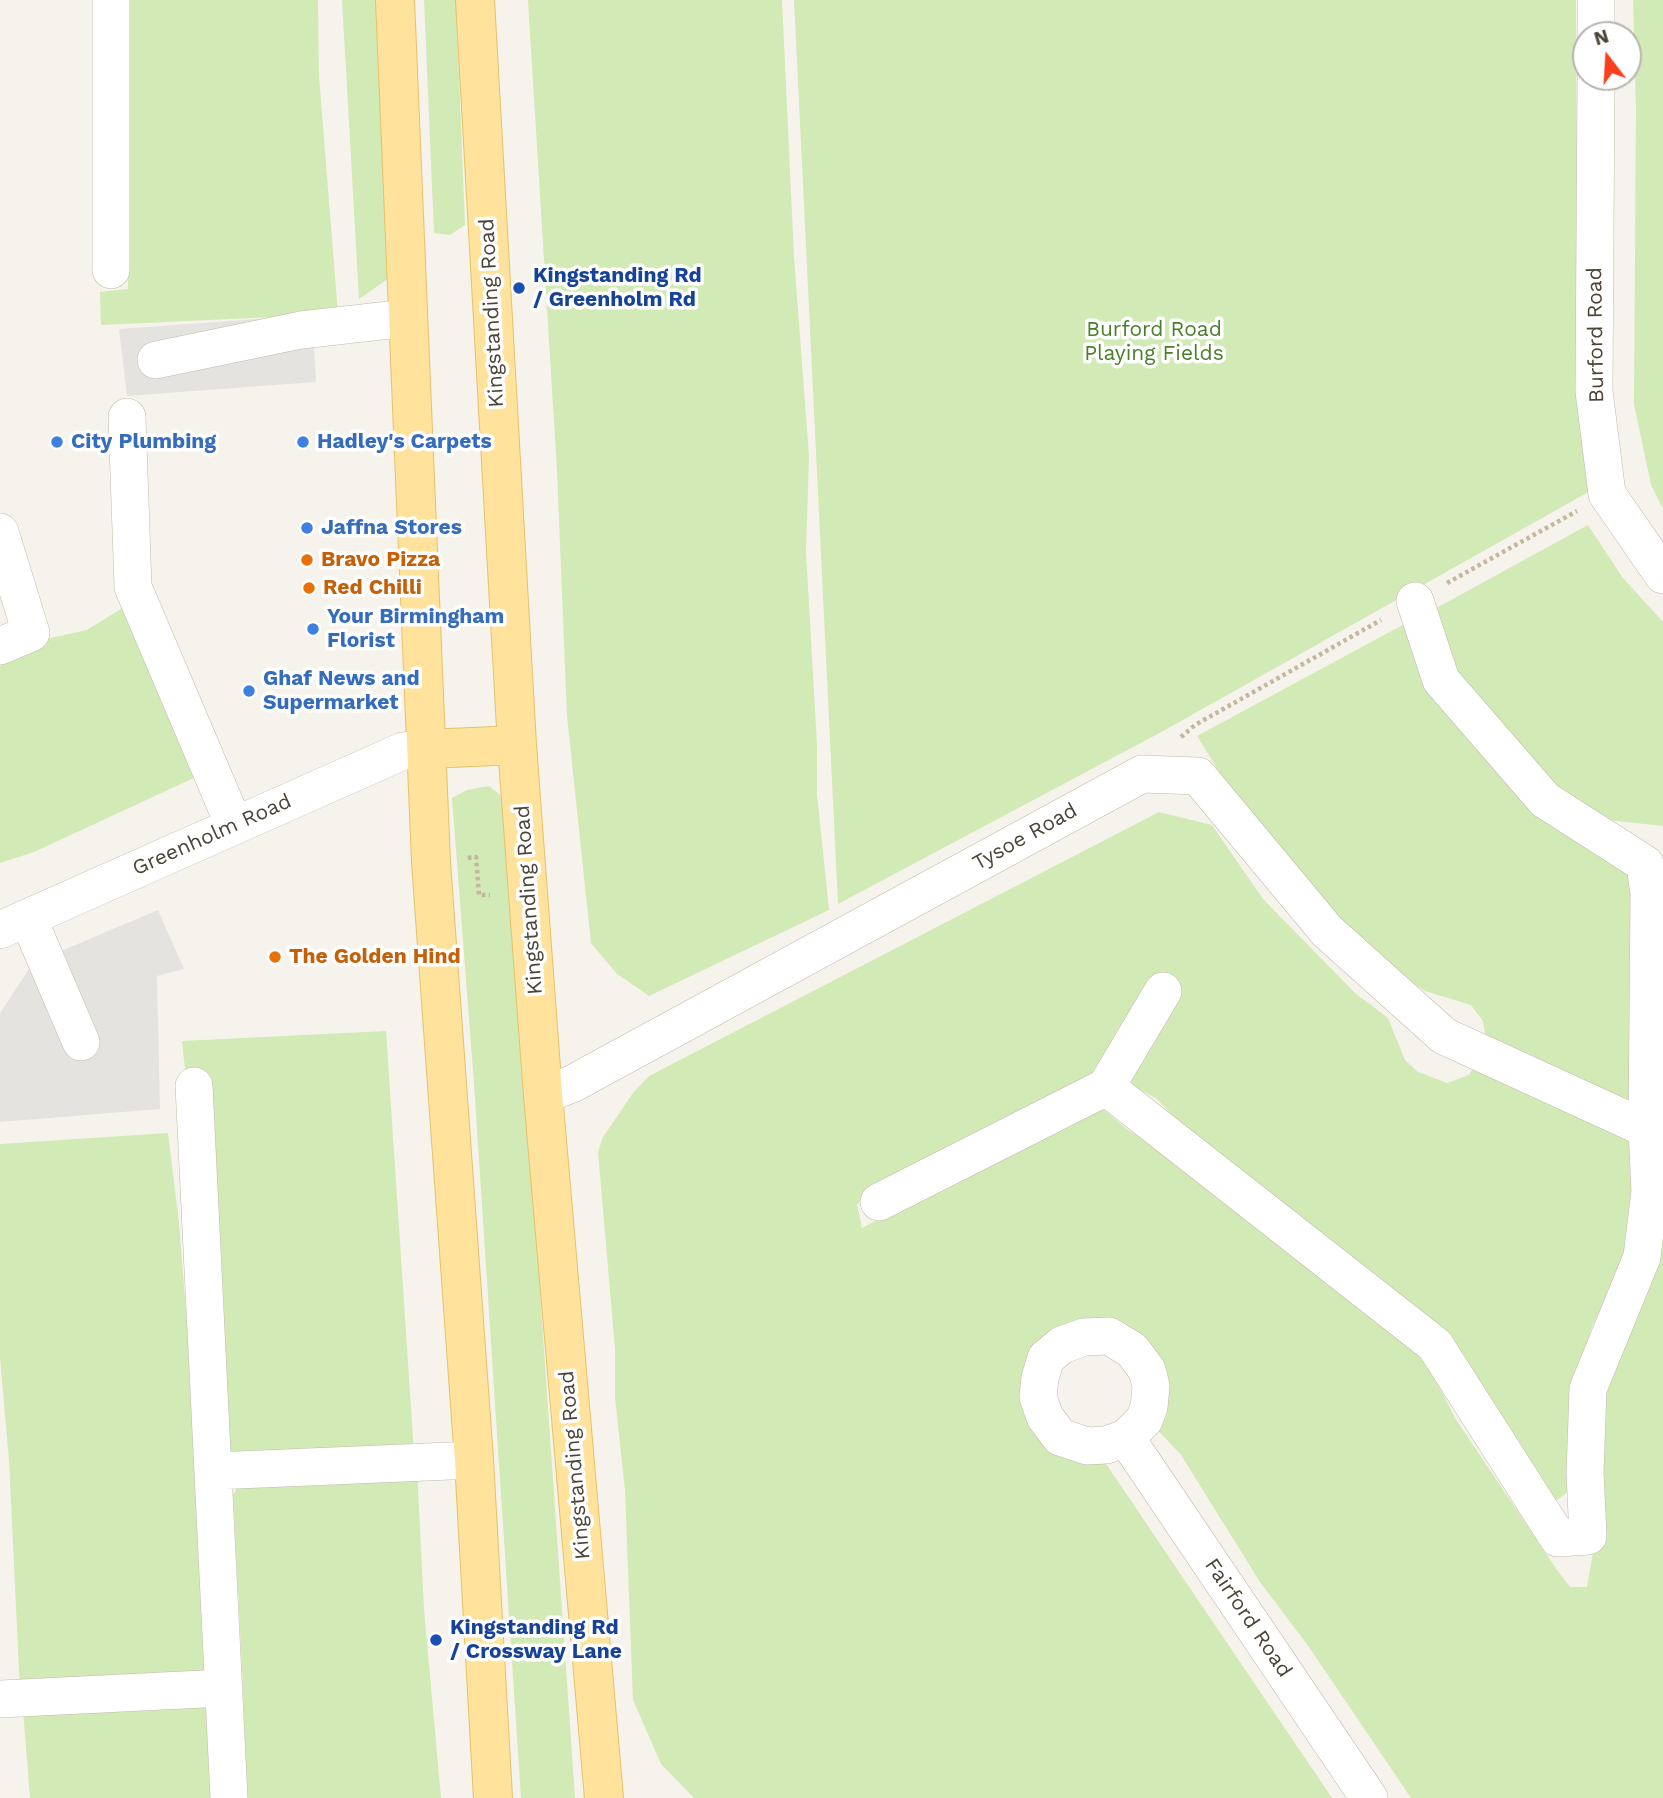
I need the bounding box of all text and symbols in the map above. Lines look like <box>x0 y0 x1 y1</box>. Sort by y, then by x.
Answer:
north arrow <box>1572 21 1642 91</box>
text: N <box>1591 24 1611 50</box>
street label: Kingstanding Road <box>474 218 510 408</box>
place label: Kingstanding Rd / Greenholm Rd <box>533 263 702 313</box>
street label: Burford Road <box>1582 267 1610 403</box>
marker: Kingstanding Rd / Greenholm Rd <box>511 280 527 296</box>
park label: Burford Road Playing Fields <box>1084 317 1224 367</box>
place label: City Plumbing <box>71 429 216 455</box>
place label: Hadley's Carpets <box>317 429 492 455</box>
marker: City Plumbing <box>49 434 65 450</box>
marker: Hadley's Carpets <box>295 434 311 450</box>
place label: Jaffna Stores <box>321 515 462 541</box>
marker: Jaffna Stores <box>299 520 315 536</box>
place label: Bravo Pizza <box>321 547 440 573</box>
marker: Bravo Pizza <box>299 552 315 568</box>
place label: Red Chilli <box>323 575 422 601</box>
marker: Red Chilli <box>301 580 317 596</box>
place label: Your Birmingham Florist <box>327 604 504 654</box>
marker: Your Birmingham Florist <box>305 621 321 637</box>
place label: Ghaf News and Supermarket <box>263 666 420 716</box>
marker: Ghaf News and Supermarket <box>241 683 257 699</box>
street label: Greenholm Road <box>129 789 295 881</box>
street label: Tysoe Road <box>968 798 1082 876</box>
street label: Kingstanding Road <box>510 805 548 995</box>
place label: The Golden Hind <box>289 944 461 970</box>
marker: The Golden Hind <box>267 949 283 965</box>
street label: Kingstanding Road <box>554 1369 596 1561</box>
street label: Fairford Road <box>1199 1554 1297 1682</box>
place label: Kingstanding Rd / Crossway Lane <box>450 1615 622 1665</box>
marker: Kingstanding Rd / Crossway Lane <box>428 1632 444 1648</box>

